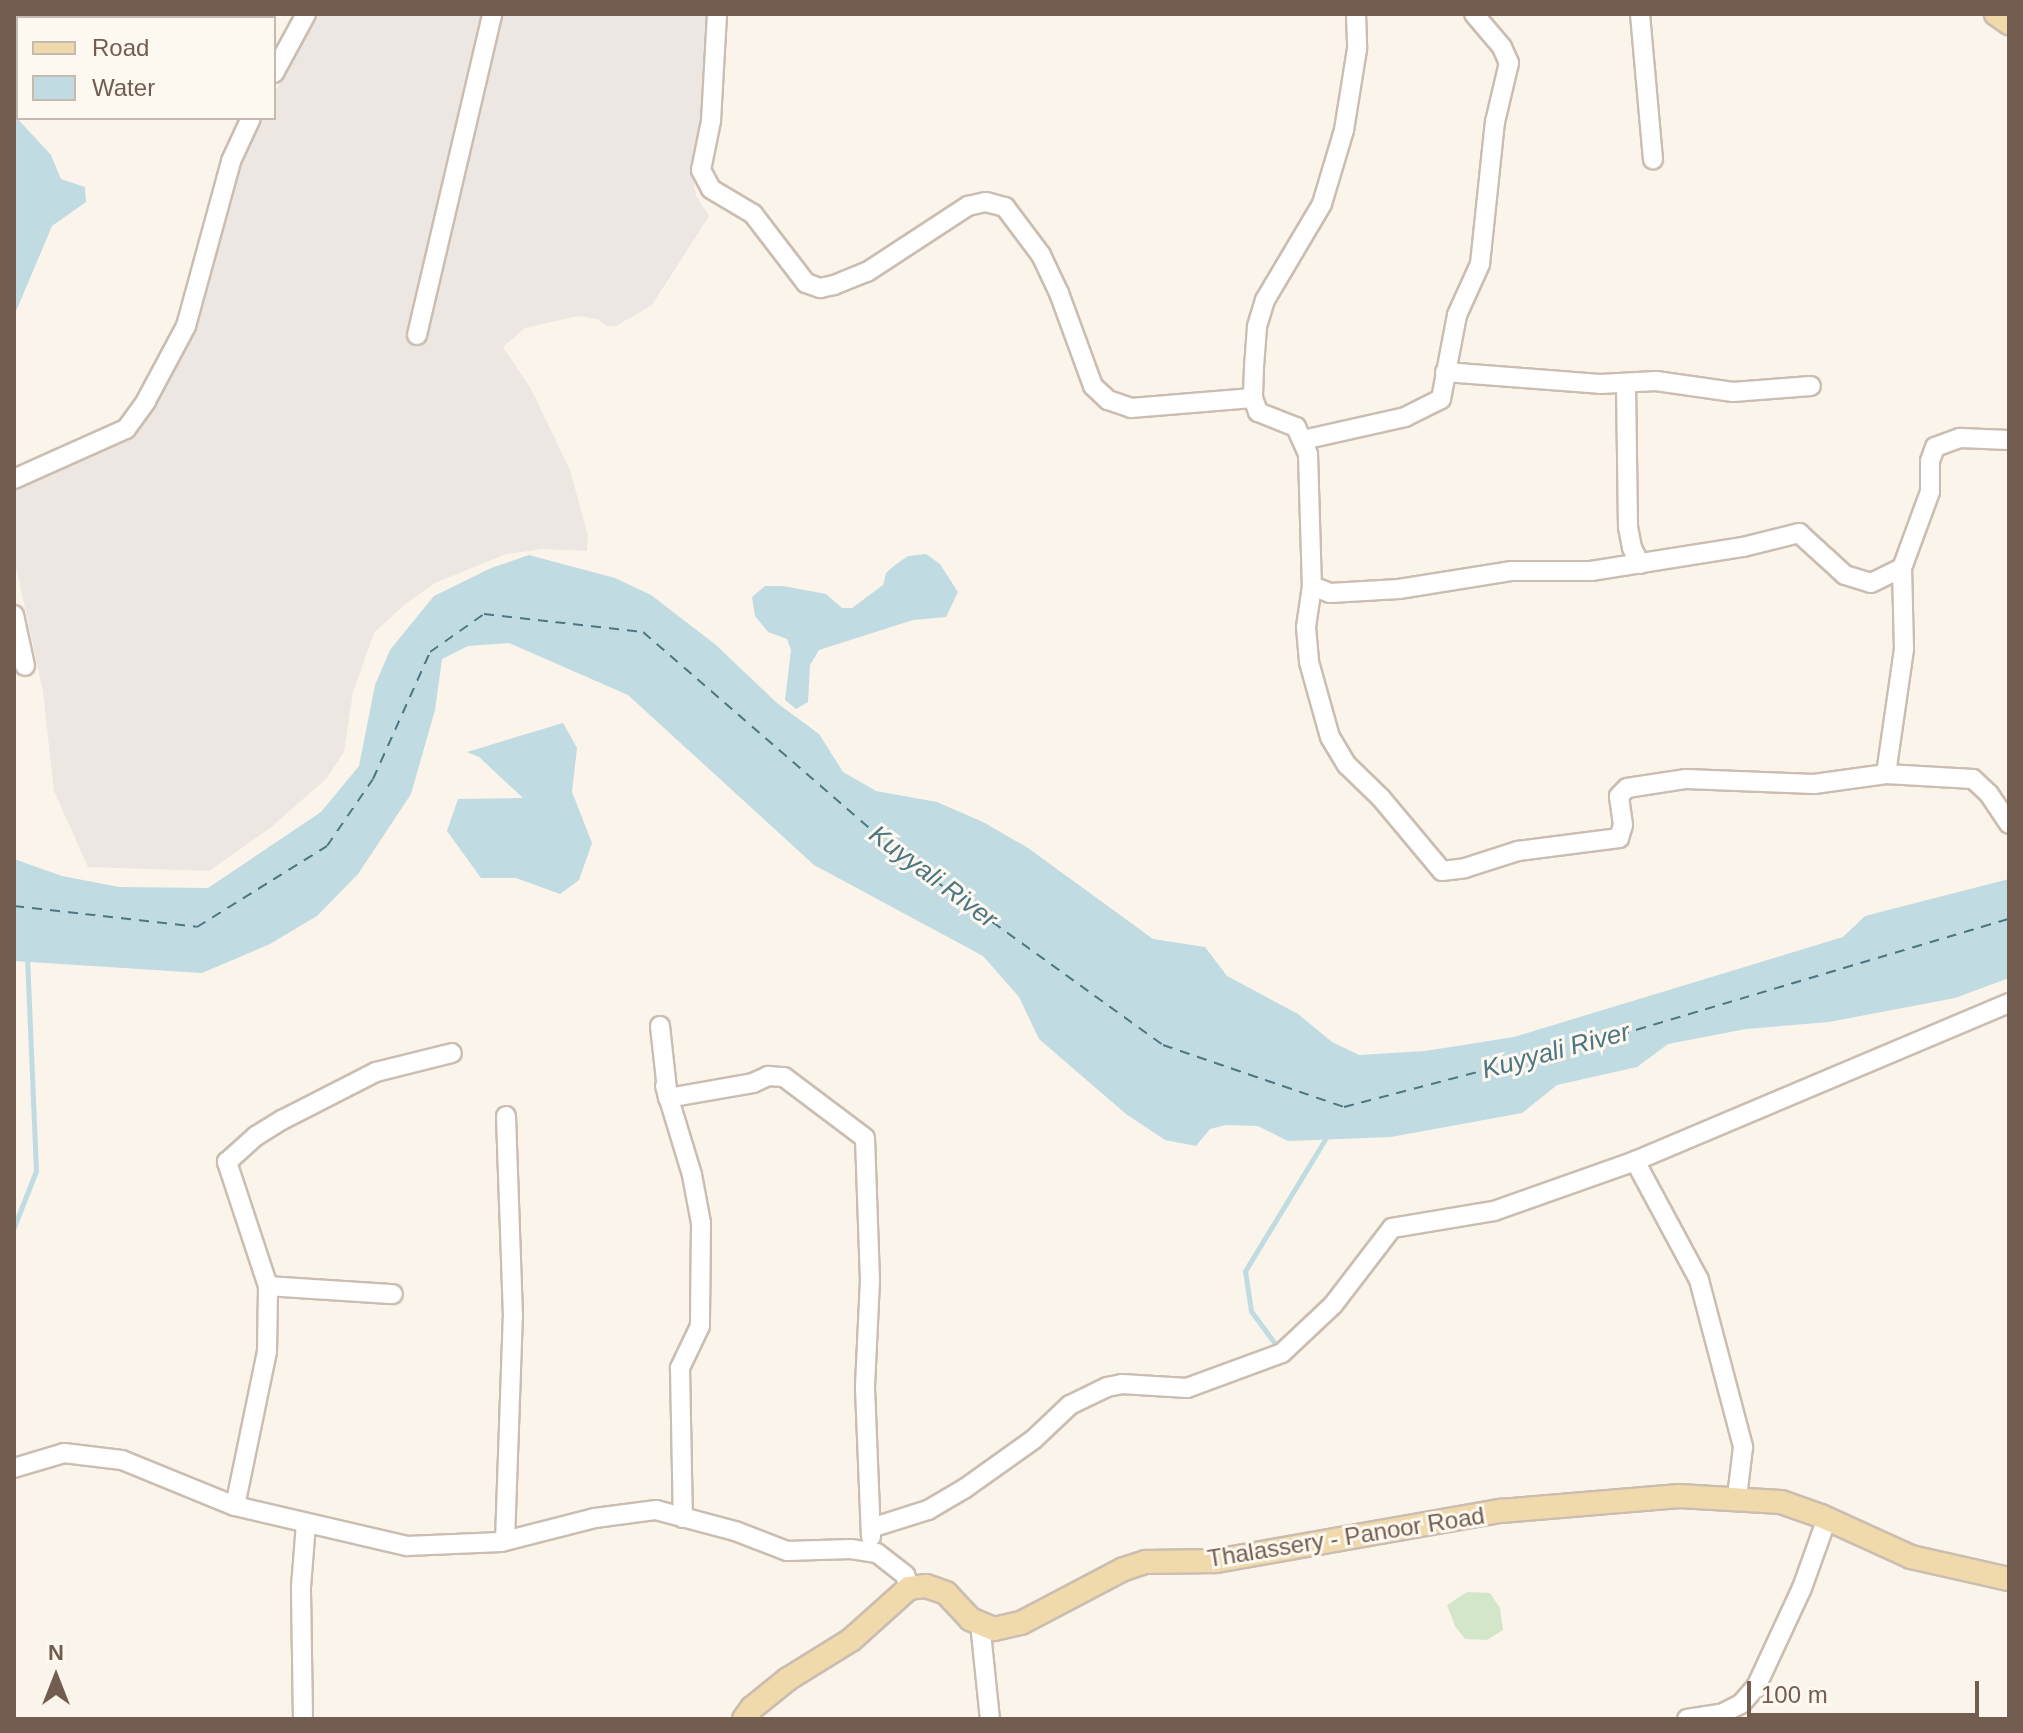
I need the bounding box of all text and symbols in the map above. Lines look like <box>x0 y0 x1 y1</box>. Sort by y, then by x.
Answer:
legend <box>16 16 276 120</box>
text: Road <box>92 34 149 61</box>
text: Water <box>92 74 155 101</box>
water label: Kuyyali River <box>863 819 1003 935</box>
water label: Kuyyali River <box>1479 1016 1633 1086</box>
street label: Thalassery - Panoor Road <box>1205 1501 1487 1573</box>
north arrow <box>16 1637 96 1717</box>
text: N <box>48 1640 64 1665</box>
scale bar <box>1751 1665 1983 1715</box>
text: 100 m <box>1761 1681 1828 1708</box>

